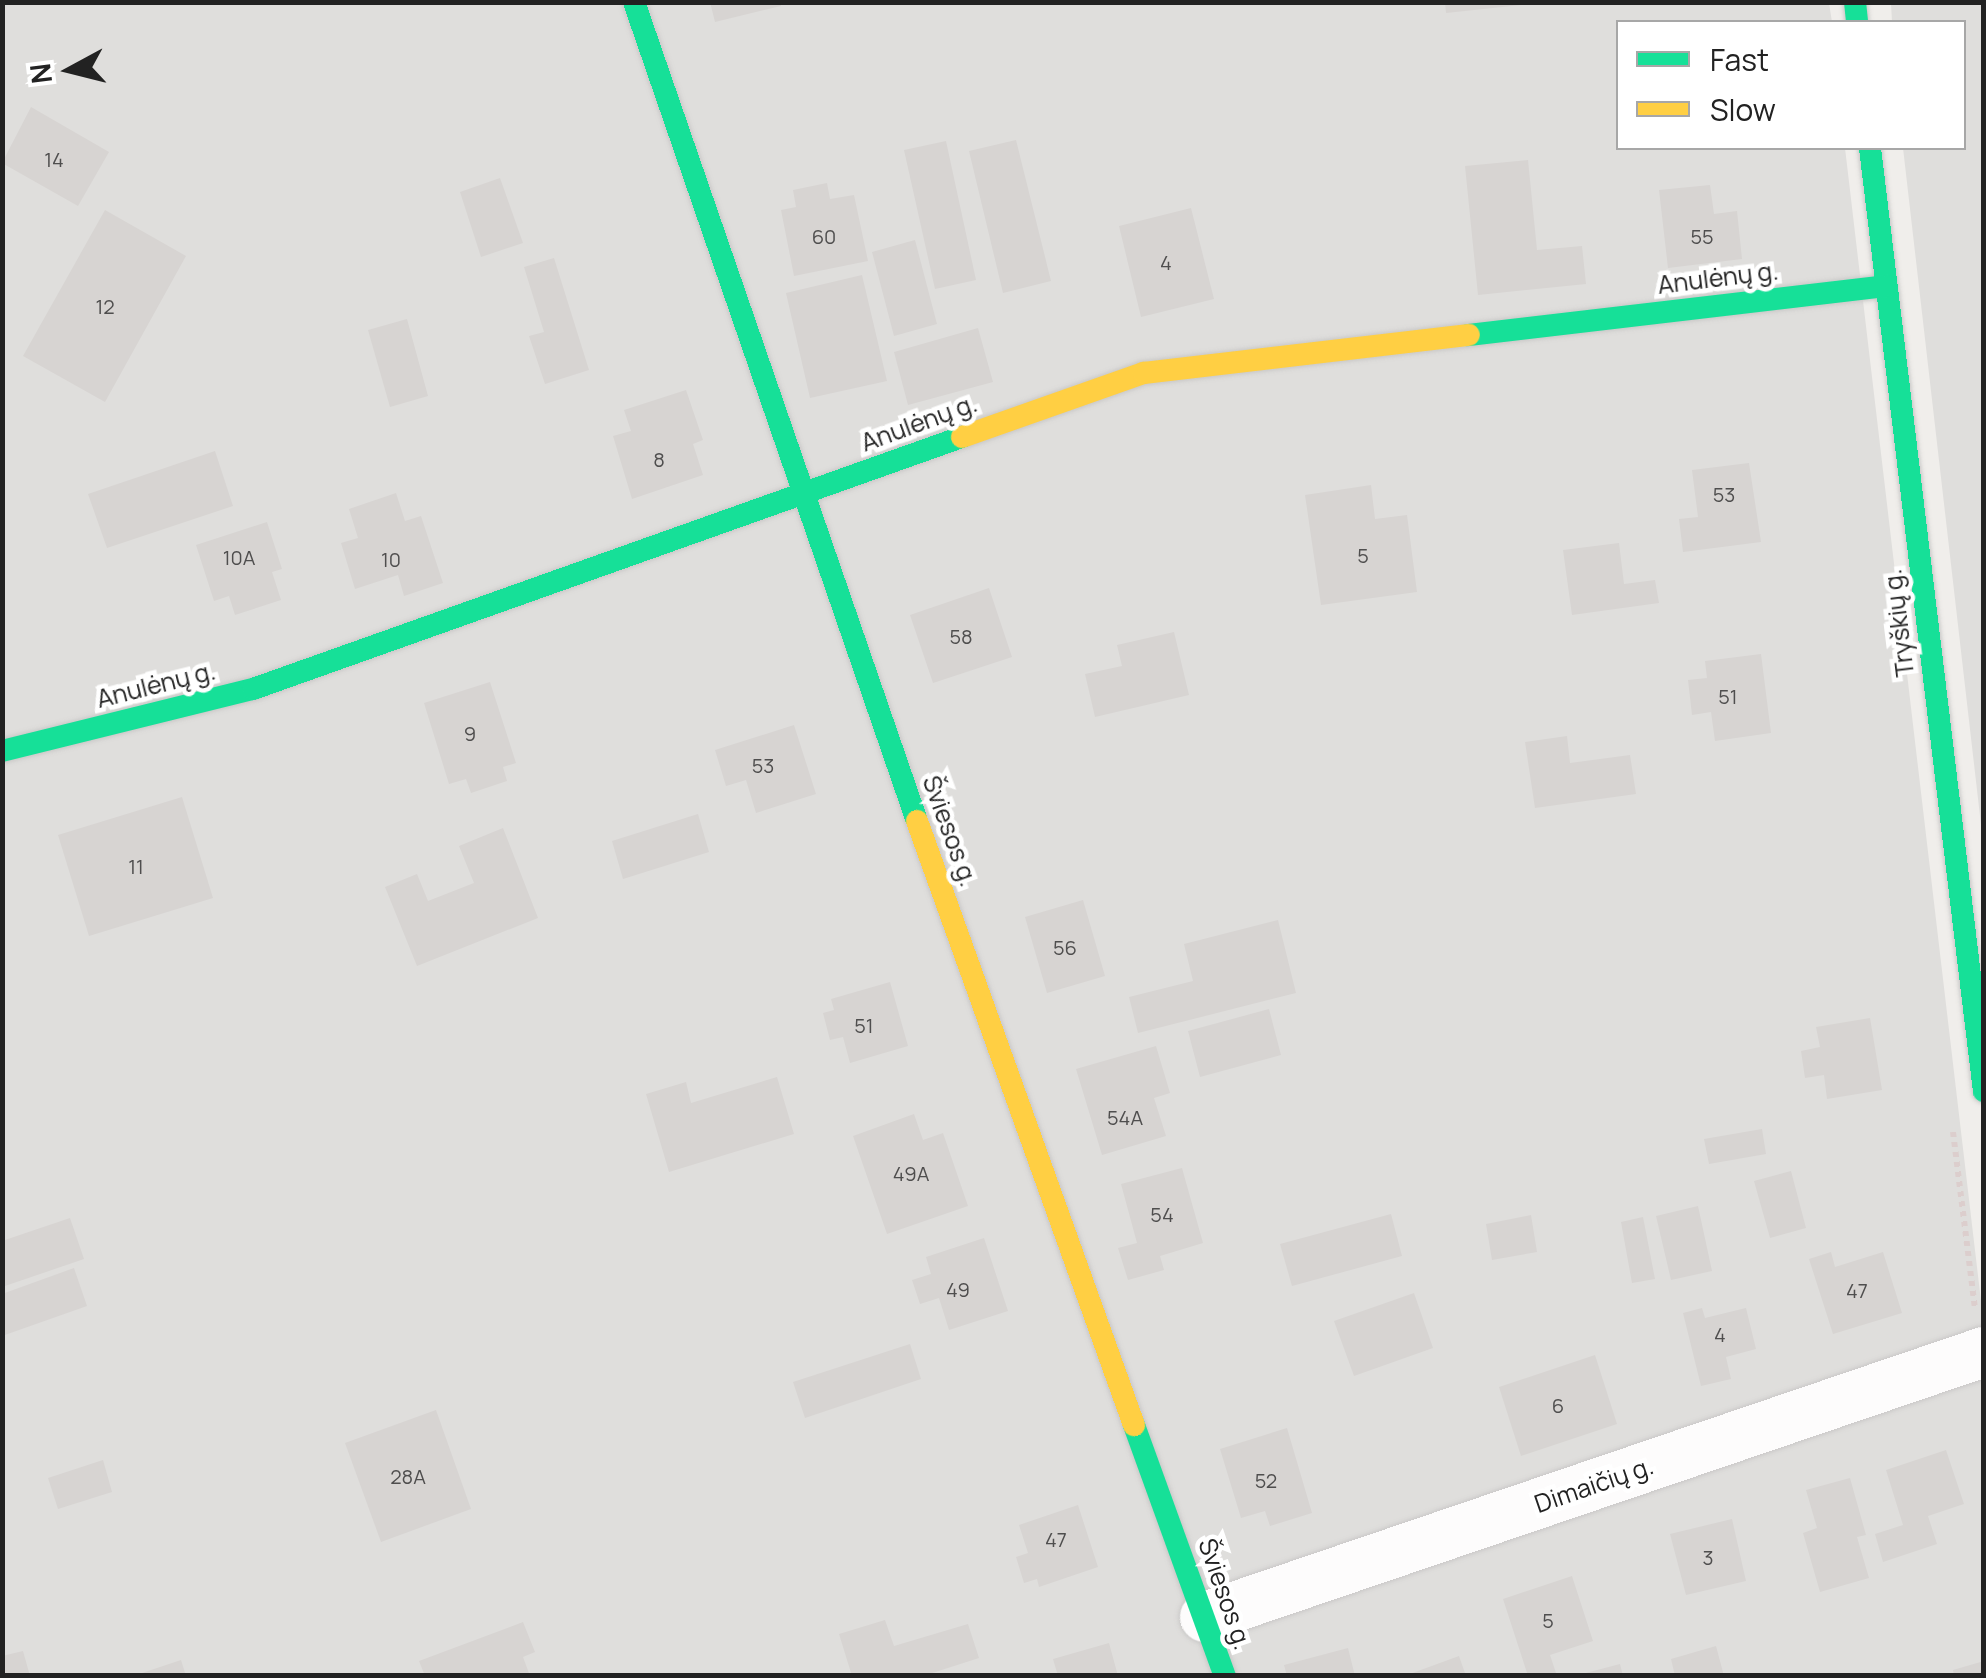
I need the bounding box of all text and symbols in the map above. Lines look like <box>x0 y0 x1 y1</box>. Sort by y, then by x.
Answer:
north arrow <box>20 20 120 120</box>
legend <box>1616 20 1966 150</box>
text: Fast <box>1710 39 1769 80</box>
text: N <box>20 61 60 86</box>
text: Slow <box>1710 89 1776 130</box>
house number: 14 <box>44 147 64 171</box>
house number: 60 <box>812 224 836 248</box>
house number: 55 <box>1690 224 1714 248</box>
house number: 4 <box>1160 250 1172 274</box>
street label: Anulėnų g. <box>1656 256 1780 300</box>
house number: 12 <box>95 294 115 318</box>
street label: Anulėnų g. <box>857 388 981 458</box>
house number: 8 <box>653 447 665 471</box>
house number: 53 <box>1713 482 1735 506</box>
house number: 5 <box>1357 543 1369 567</box>
house number: 10A <box>223 545 255 569</box>
house number: 10 <box>381 547 401 571</box>
street label: Tryškių g. <box>1878 568 1920 678</box>
house number: 58 <box>949 624 973 648</box>
street label: Anulėnų g. <box>93 656 219 714</box>
house number: 51 <box>1718 684 1738 708</box>
house number: 9 <box>464 721 476 745</box>
house number: 53 <box>752 753 774 777</box>
street label: Šviesos g. <box>916 772 984 890</box>
house number: 11 <box>128 854 144 878</box>
house number: 56 <box>1053 935 1077 959</box>
house number: 51 <box>854 1013 874 1037</box>
house number: 54A <box>1107 1105 1143 1129</box>
house number: 49A <box>893 1161 929 1185</box>
house number: 54 <box>1150 1202 1174 1226</box>
house number: 49 <box>946 1277 970 1301</box>
house number: 47 <box>1846 1278 1868 1302</box>
house number: 4 <box>1714 1322 1726 1346</box>
house number: 6 <box>1552 1393 1564 1417</box>
street label: Dimaičių g. <box>1531 1451 1657 1519</box>
house number: 28A <box>390 1464 426 1488</box>
house number: 52 <box>1255 1468 1277 1492</box>
house number: 47 <box>1045 1527 1067 1551</box>
street label: Šviesos g. <box>1192 1534 1258 1654</box>
house number: 3 <box>1702 1545 1714 1569</box>
house number: 5 <box>1542 1608 1554 1632</box>

